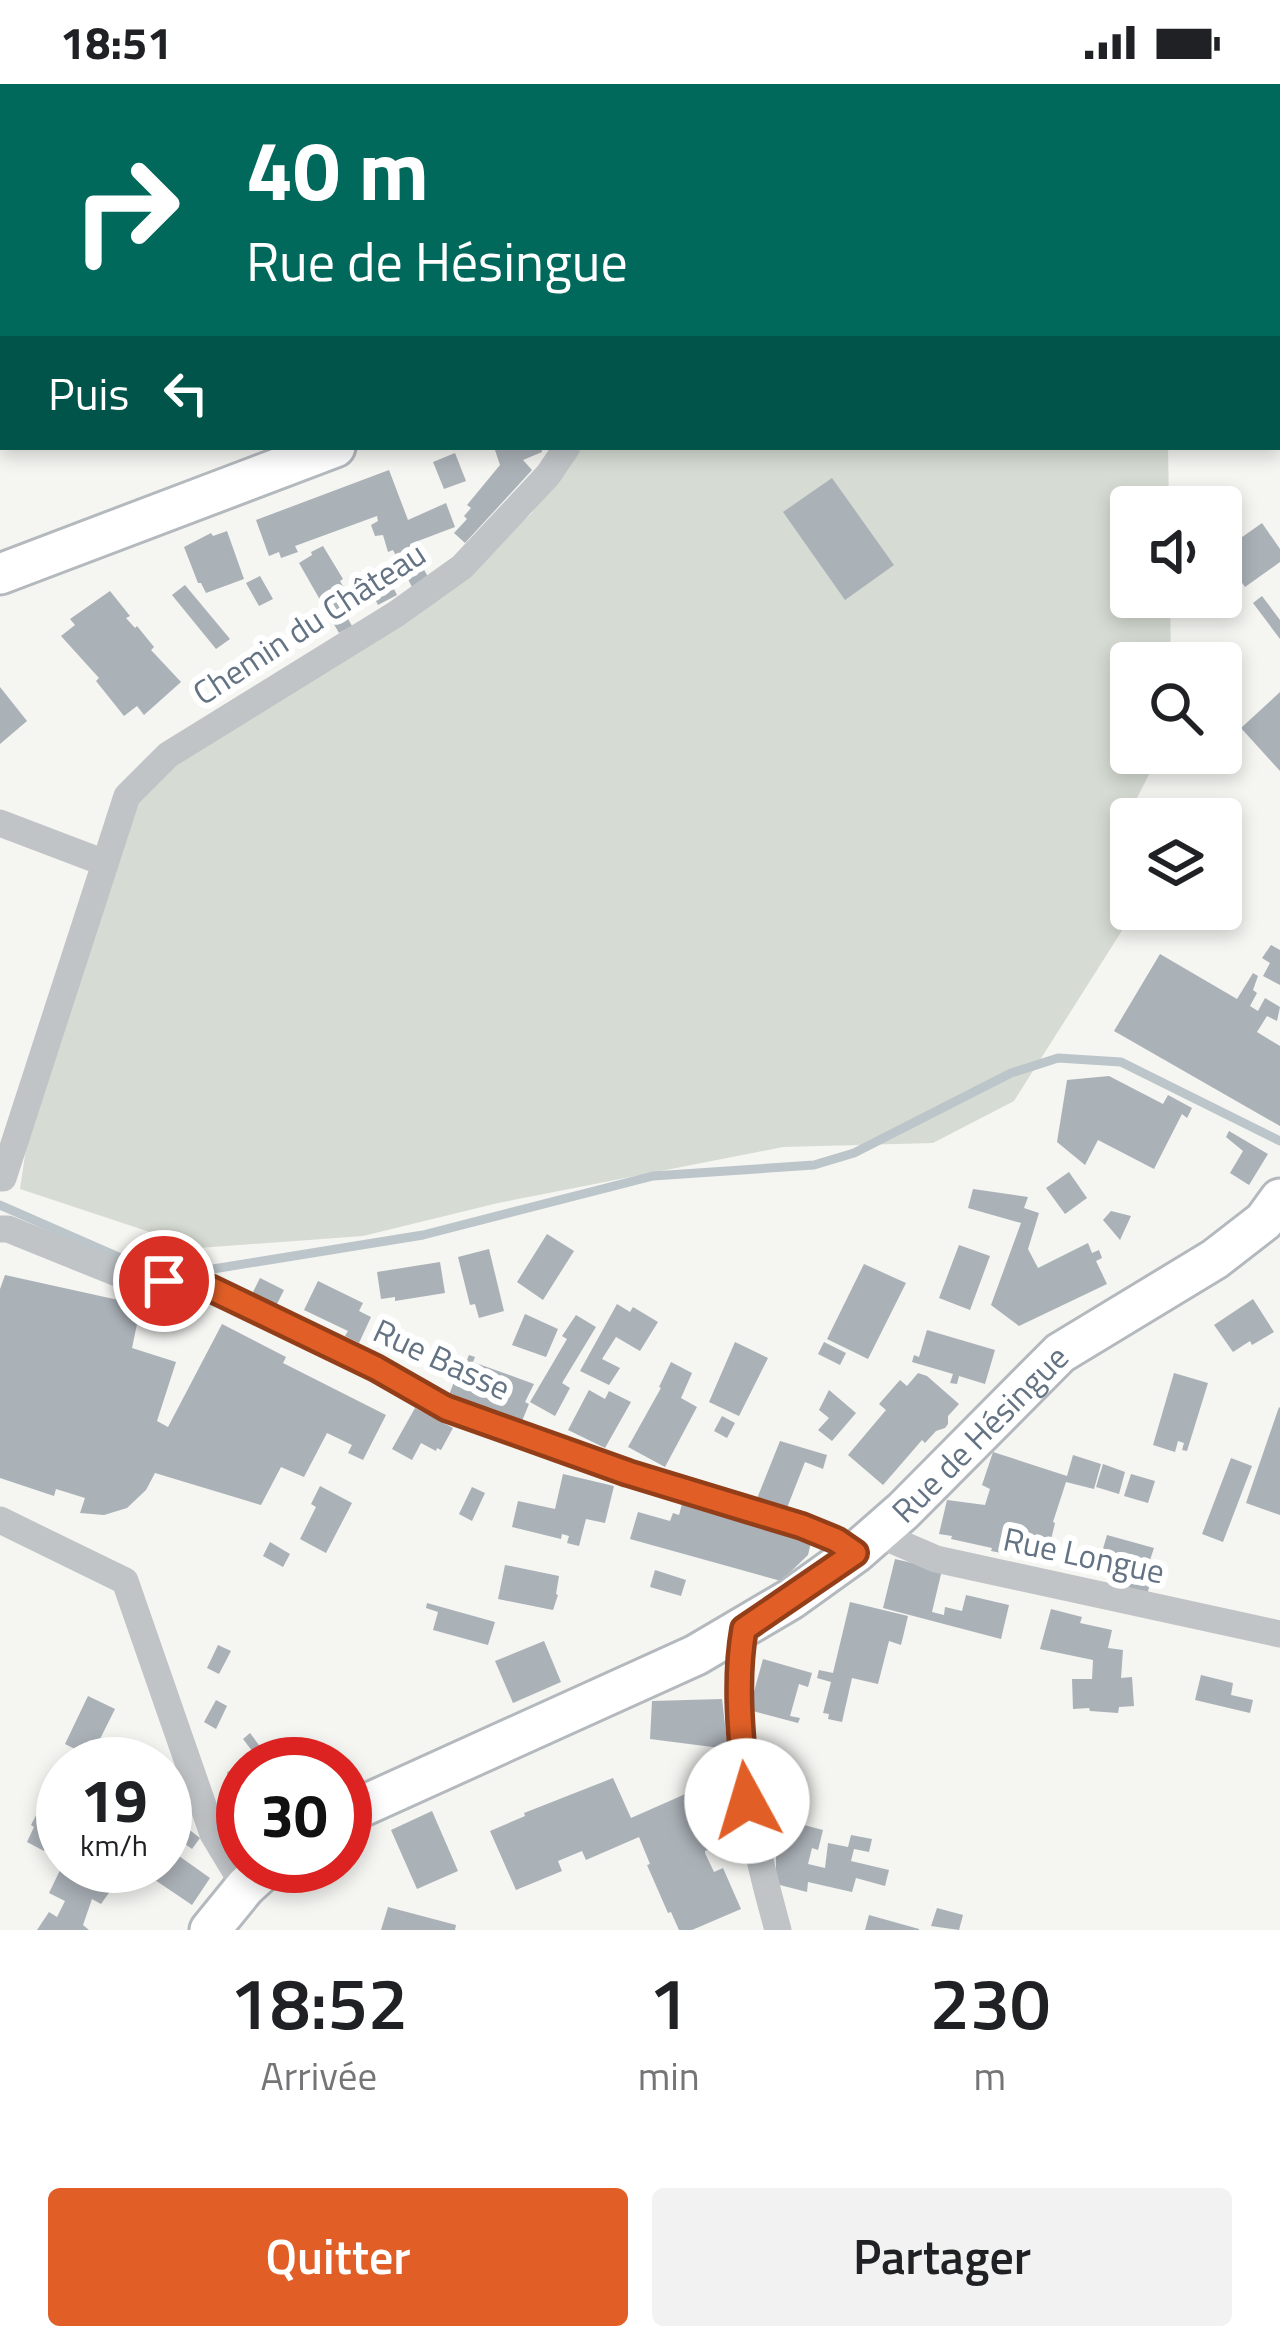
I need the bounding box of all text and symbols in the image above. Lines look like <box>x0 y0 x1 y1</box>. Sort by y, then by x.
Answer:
text: 18:51 <box>60 8 172 76</box>
text: 40 m <box>246 105 429 233</box>
icon: right <box>48 132 204 288</box>
text: Rue de Hésingue <box>246 220 628 302</box>
text: Puis <box>48 359 129 427</box>
icon: left <box>153 360 219 426</box>
map controls <box>1110 486 1242 930</box>
button: sound <box>1110 486 1242 618</box>
street label: Chemin du Château <box>183 529 435 717</box>
button: search <box>1110 642 1242 774</box>
button: layers <box>1110 798 1242 930</box>
pin <box>113 1230 215 1332</box>
icon: arrive <box>131 1248 197 1314</box>
street label: Rue Basse <box>365 1306 519 1412</box>
street label: Rue de Hésingue <box>880 1333 1080 1534</box>
street label: Rue Longue <box>999 1514 1169 1596</box>
speed limit sign: 30 <box>216 1737 372 1893</box>
position arrow <box>684 1738 810 1864</box>
text: 19 <box>80 1754 148 1845</box>
text: km/h <box>80 1822 148 1868</box>
text: 18:52 <box>230 1947 408 2057</box>
text: 1 <box>649 1947 689 2057</box>
text: 230 <box>929 1947 1050 2057</box>
text: Arrivée <box>261 2046 377 2105</box>
text: min <box>638 2046 700 2105</box>
text: m <box>974 2046 1006 2105</box>
button: Quitter <box>48 2188 628 2326</box>
button: Partager <box>652 2188 1232 2326</box>

